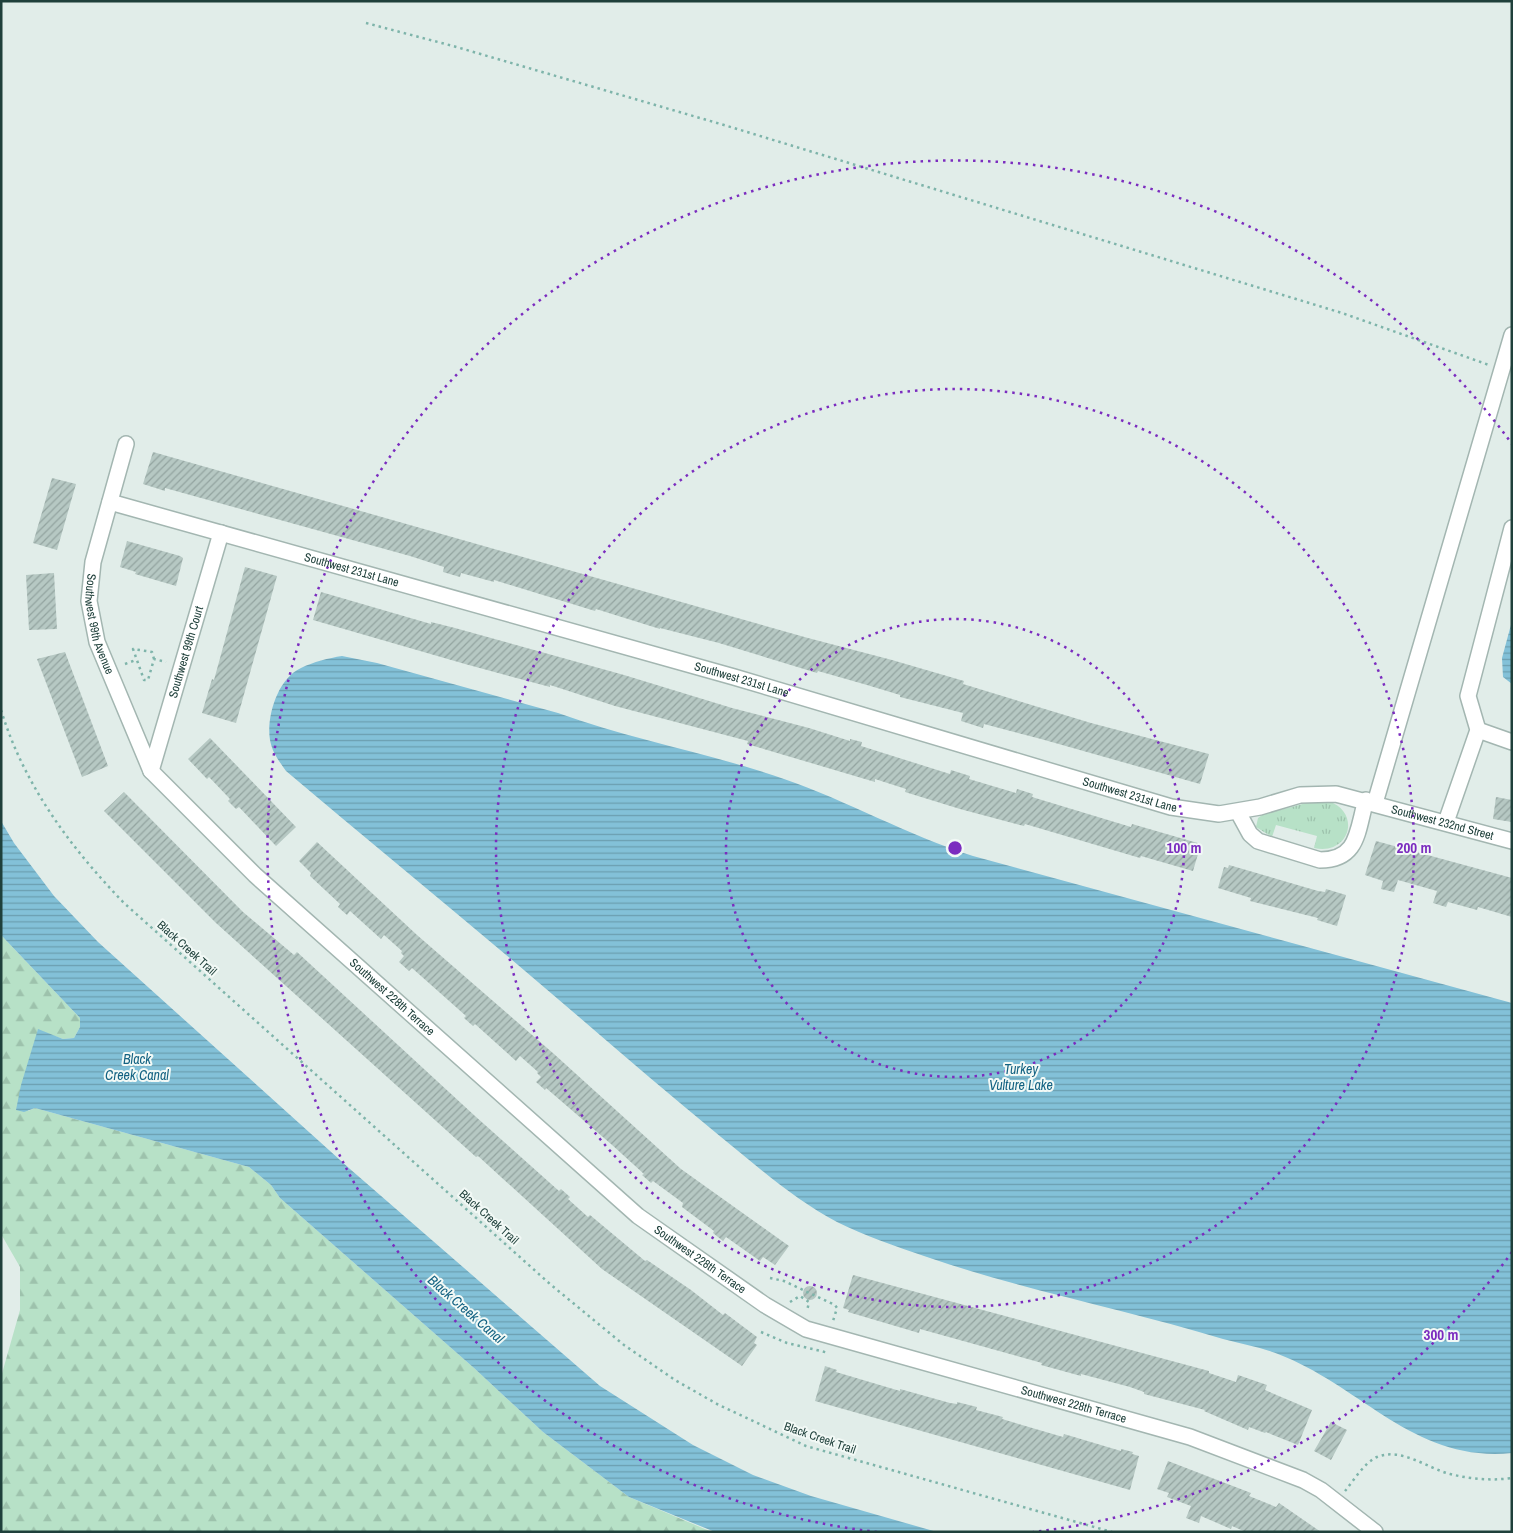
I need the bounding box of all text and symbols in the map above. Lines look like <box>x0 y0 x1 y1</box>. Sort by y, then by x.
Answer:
street label: Southwest 231st Lane <box>303 549 401 591</box>
street label: Southwest 99th Avenue <box>81 573 118 677</box>
street label: Southwest 99th Court <box>165 604 207 700</box>
street label: Southwest 231st Lane <box>692 658 791 701</box>
street label: Southwest 231st Lane <box>1081 773 1178 816</box>
street label: Southwest 232nd Street <box>1389 801 1496 844</box>
text: 100 m <box>1167 837 1201 858</box>
text: 200 m <box>1397 837 1431 858</box>
centre of rings <box>946 839 964 857</box>
street label: Black Creek Trail <box>154 917 220 979</box>
street label: Southwest 228th Terrace <box>346 955 438 1039</box>
water label: Black Creek Canal <box>105 1050 169 1084</box>
water label: Turkey Vulture Lake <box>989 1060 1053 1094</box>
street label: Black Creek Trail <box>456 1186 522 1248</box>
street label: Southwest 228th Terrace <box>651 1222 749 1297</box>
water label: Black Creek Canal <box>424 1271 508 1347</box>
text: 300 m <box>1424 1324 1458 1345</box>
street label: Southwest 228th Terrace <box>1019 1382 1128 1427</box>
street label: Black Creek Trail <box>782 1418 858 1458</box>

